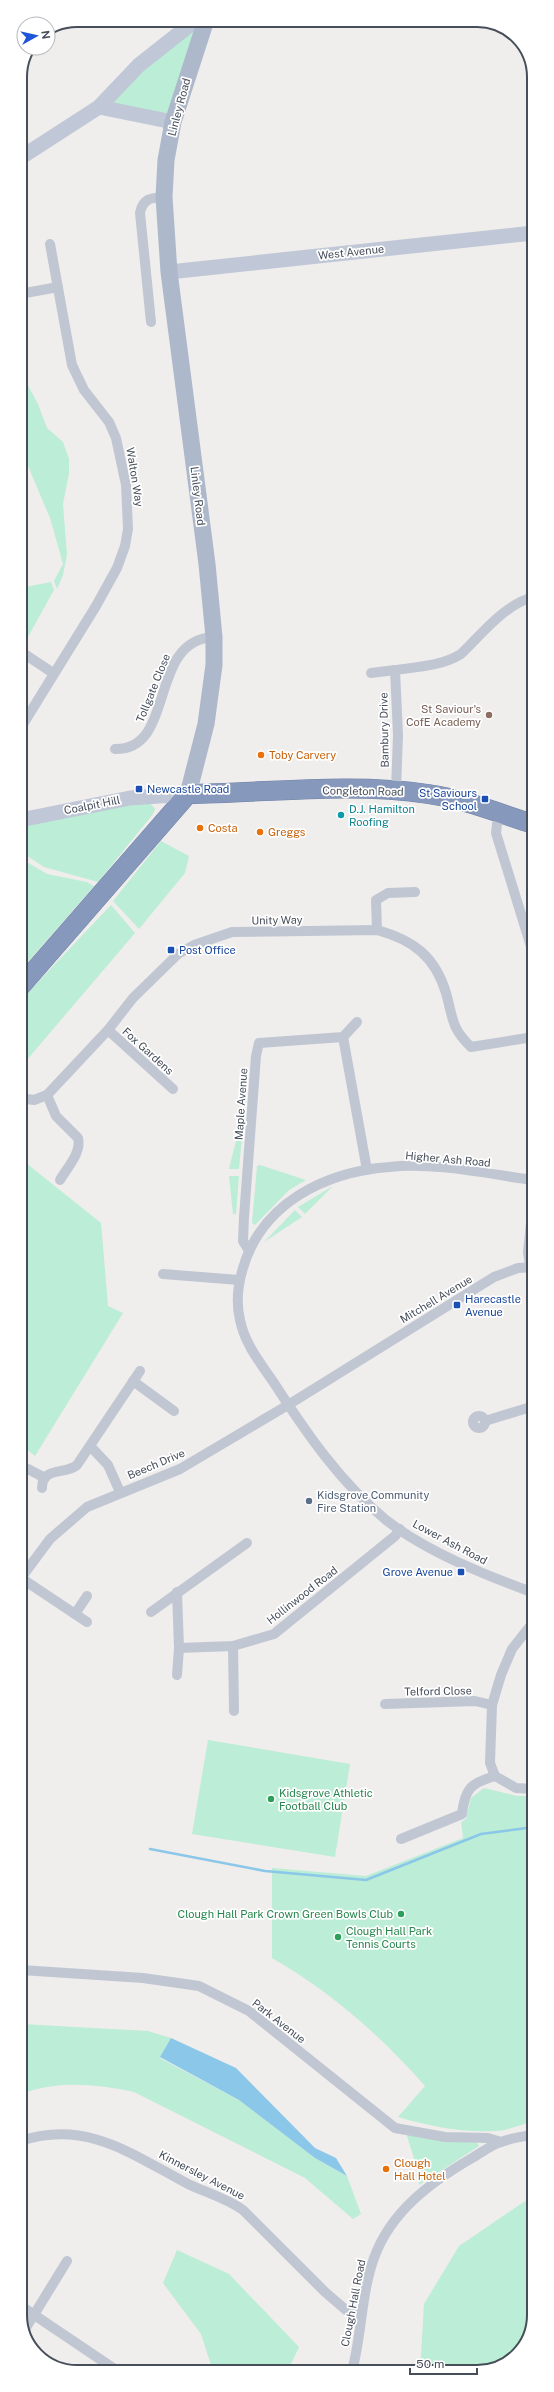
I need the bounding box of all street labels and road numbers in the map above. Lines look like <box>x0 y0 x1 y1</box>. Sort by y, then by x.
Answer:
street label: Linley Road <box>166 77 192 137</box>
street label: West Avenue <box>317 243 385 261</box>
street label: Walton Way <box>124 446 146 508</box>
street label: Linley Road <box>188 466 208 526</box>
street label: Tollgate Close <box>134 652 172 724</box>
street label: Bambury Drive <box>377 692 391 768</box>
street label: Congleton Road <box>322 784 404 798</box>
street label: Coalpit Hill <box>63 794 121 816</box>
street label: Unity Way <box>251 914 303 926</box>
street label: Fox Gardens <box>120 1025 176 1077</box>
street label: Maple Avenue <box>233 1068 249 1140</box>
street label: Higher Ash Road <box>405 1149 491 1169</box>
street label: Mitchell Avenue <box>398 1273 474 1325</box>
street label: Beech Drive <box>126 1447 186 1481</box>
street label: Lower Ash Road <box>411 1517 489 1567</box>
street label: Hollinwood Road <box>264 1564 340 1626</box>
street label: Telford Close <box>404 1684 472 1698</box>
street label: Park Avenue <box>250 1997 308 2045</box>
street label: Kinnersley Avenue <box>157 2148 247 2202</box>
street label: Clough Hall Road <box>339 2258 367 2348</box>

